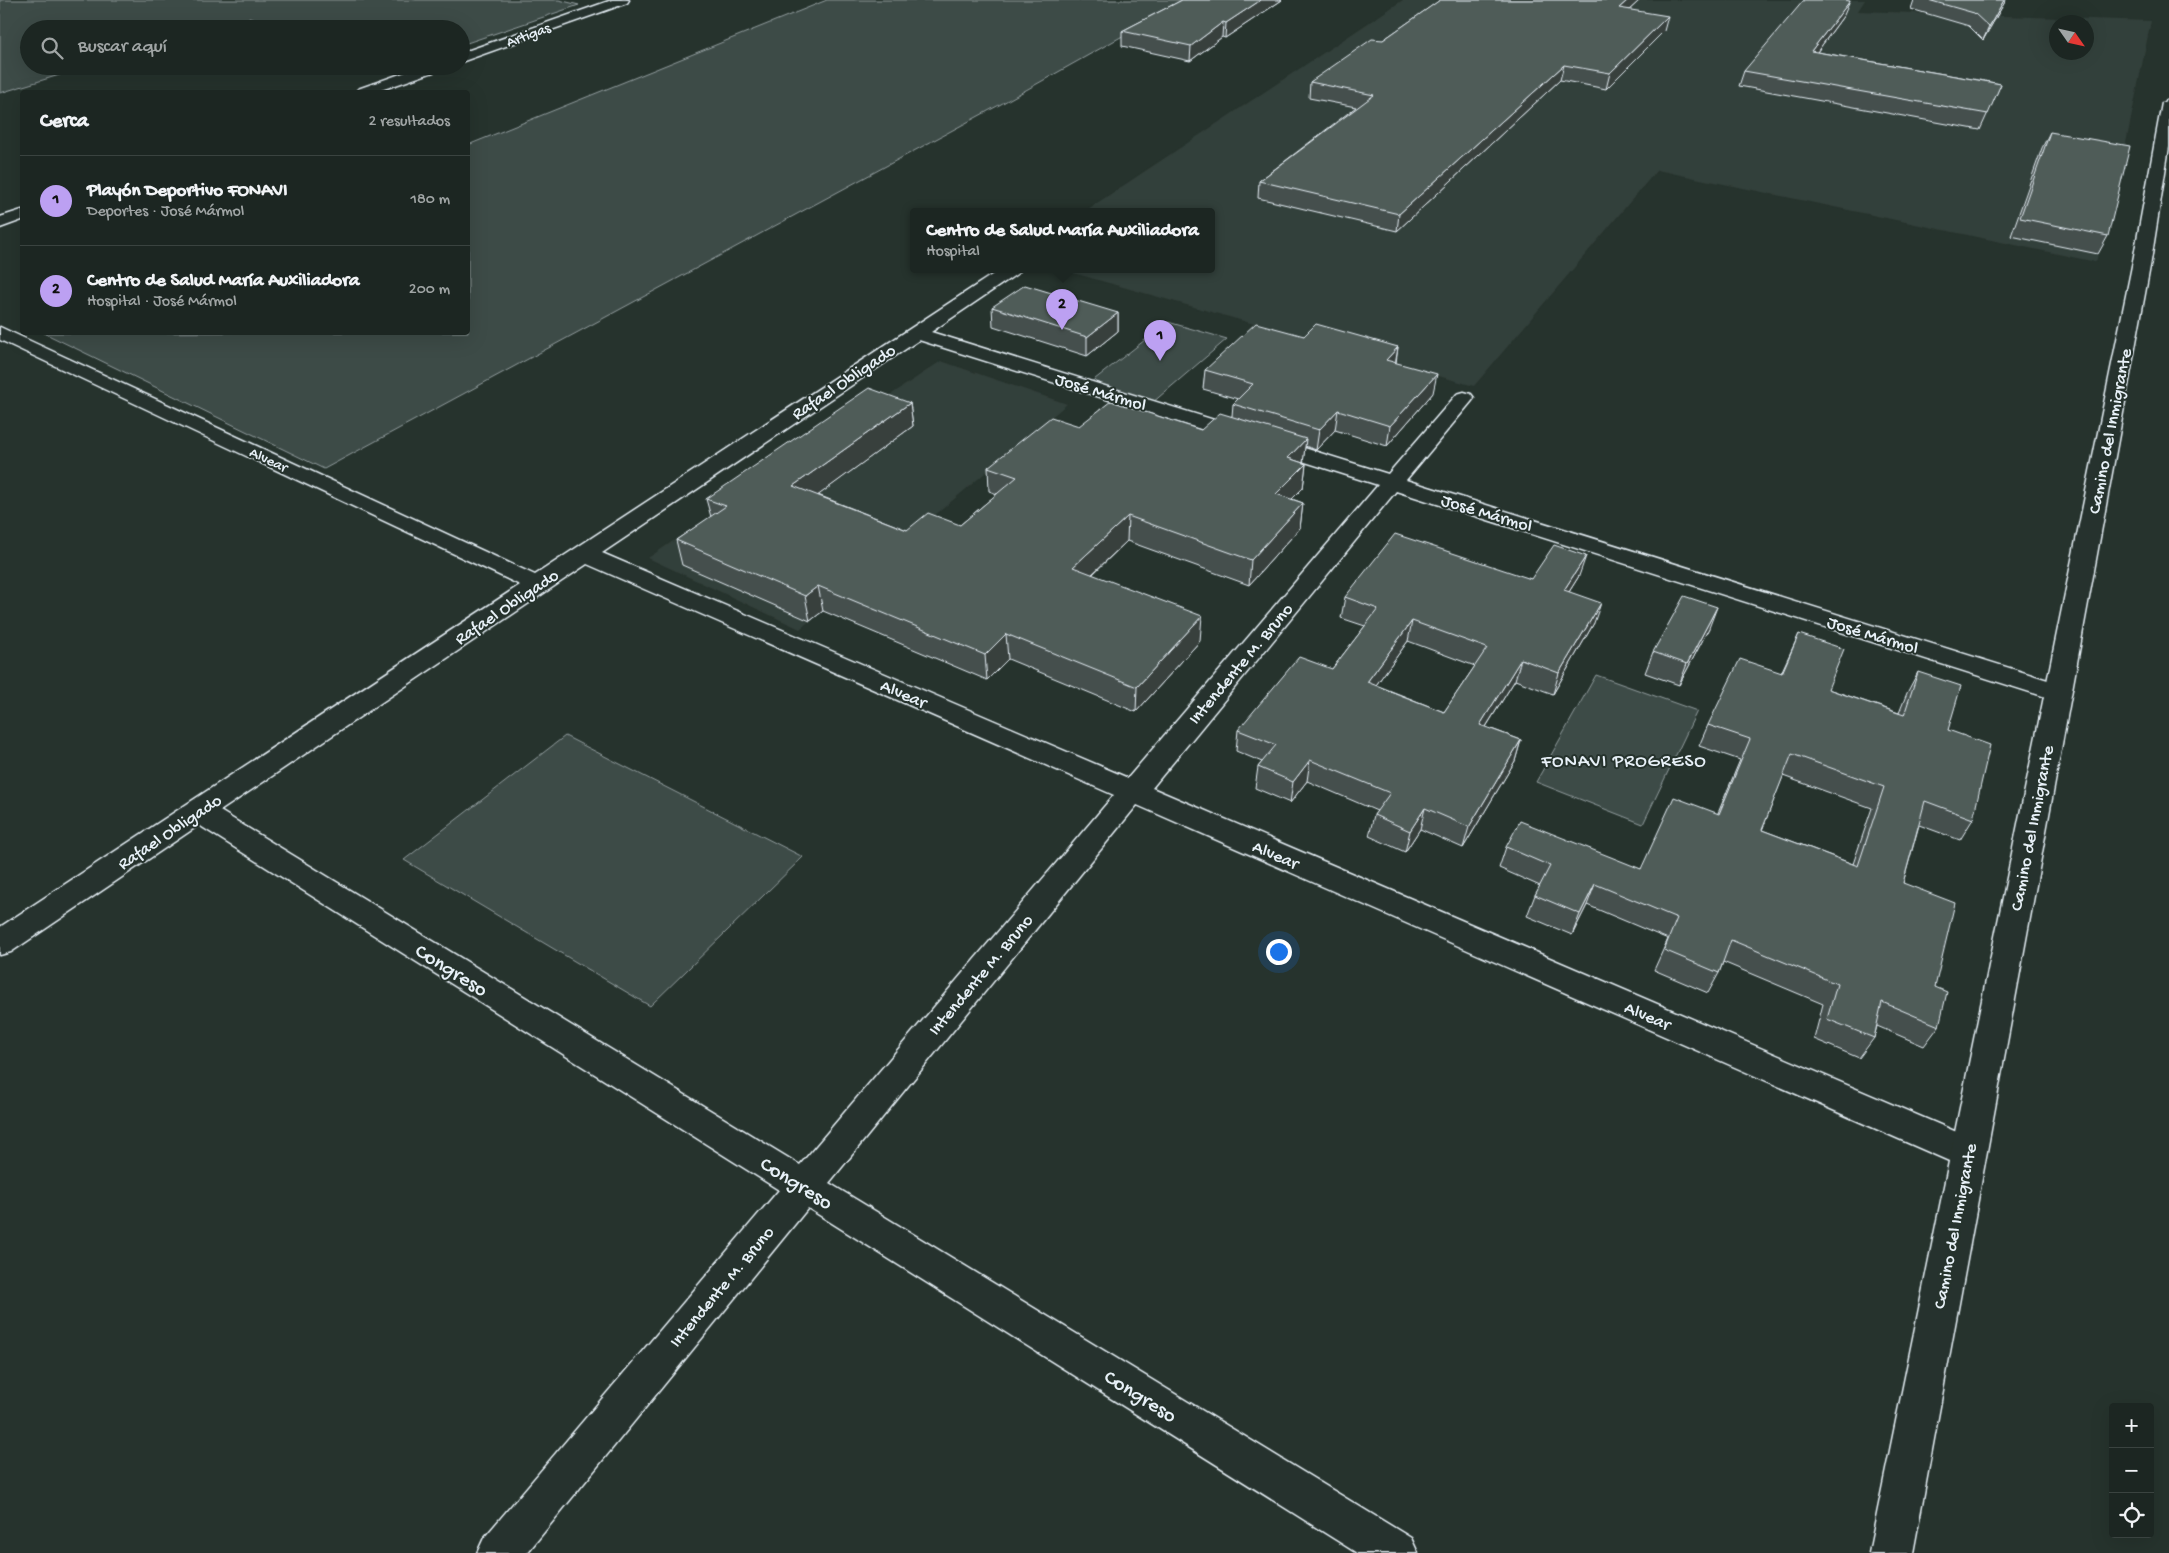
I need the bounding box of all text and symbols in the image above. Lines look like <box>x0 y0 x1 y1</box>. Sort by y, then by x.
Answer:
north arrow <box>2049 15 2094 60</box>
street label: Artigas <box>504 19 554 52</box>
search box <box>20 20 470 75</box>
icon: search <box>38 34 66 62</box>
text: Buscar aquí <box>78 36 167 59</box>
text: Cerca <box>40 110 88 135</box>
text: 2 resultados <box>369 113 450 132</box>
text: Playón Deportivo FONAVI <box>87 180 288 203</box>
text: 1 <box>53 191 59 210</box>
text: 180 m <box>411 191 450 210</box>
text: Deportes · José Mármol <box>87 203 244 222</box>
popup <box>910 208 1215 273</box>
text: Centro de Salud María Auxiliadora <box>926 220 1199 243</box>
text: Hospital <box>926 243 980 262</box>
text: Centro de Salud María Auxiliadora <box>87 270 360 293</box>
text: 2 <box>52 281 60 300</box>
text: 200 m <box>409 281 450 300</box>
pin: 2 <box>1046 289 1078 330</box>
text: Hospital · José Mármol <box>87 293 237 312</box>
pin: 1 <box>1144 320 1176 361</box>
street label: Rafael Obligado <box>788 341 900 426</box>
street label: Camino del Inmigrante <box>2085 346 2138 516</box>
street label: José Mármol <box>1052 370 1148 417</box>
street label: Alvear <box>246 444 292 478</box>
street label: José Mármol <box>1438 491 1534 538</box>
street label: Rafael Obligado <box>451 566 563 651</box>
street label: Intendente M. Bruno <box>1185 600 1299 729</box>
street label: José Mármol <box>1824 613 1920 660</box>
street label: Alvear <box>877 676 931 715</box>
street label: Camino del Inmigrante <box>2007 743 2060 913</box>
district label: FONAVI PROGRESO <box>1540 751 1707 774</box>
street label: Rafael Obligado <box>114 791 226 876</box>
street label: Alvear <box>1249 837 1303 876</box>
street label: Intendente M. Bruno <box>925 911 1039 1040</box>
your location <box>1266 939 1292 965</box>
street label: Congreso <box>409 940 491 1004</box>
street label: Alvear <box>1621 998 1675 1037</box>
street label: Camino del Inmigrante <box>1930 1141 1983 1311</box>
street label: Congreso <box>754 1153 836 1217</box>
street label: Intendente M. Bruno <box>666 1223 780 1352</box>
street label: Congreso <box>1098 1366 1180 1430</box>
map controls <box>2109 1403 2154 1538</box>
button: + <box>2109 1403 2154 1448</box>
button: − <box>2109 1448 2154 1493</box>
button: locate <box>2109 1493 2154 1538</box>

